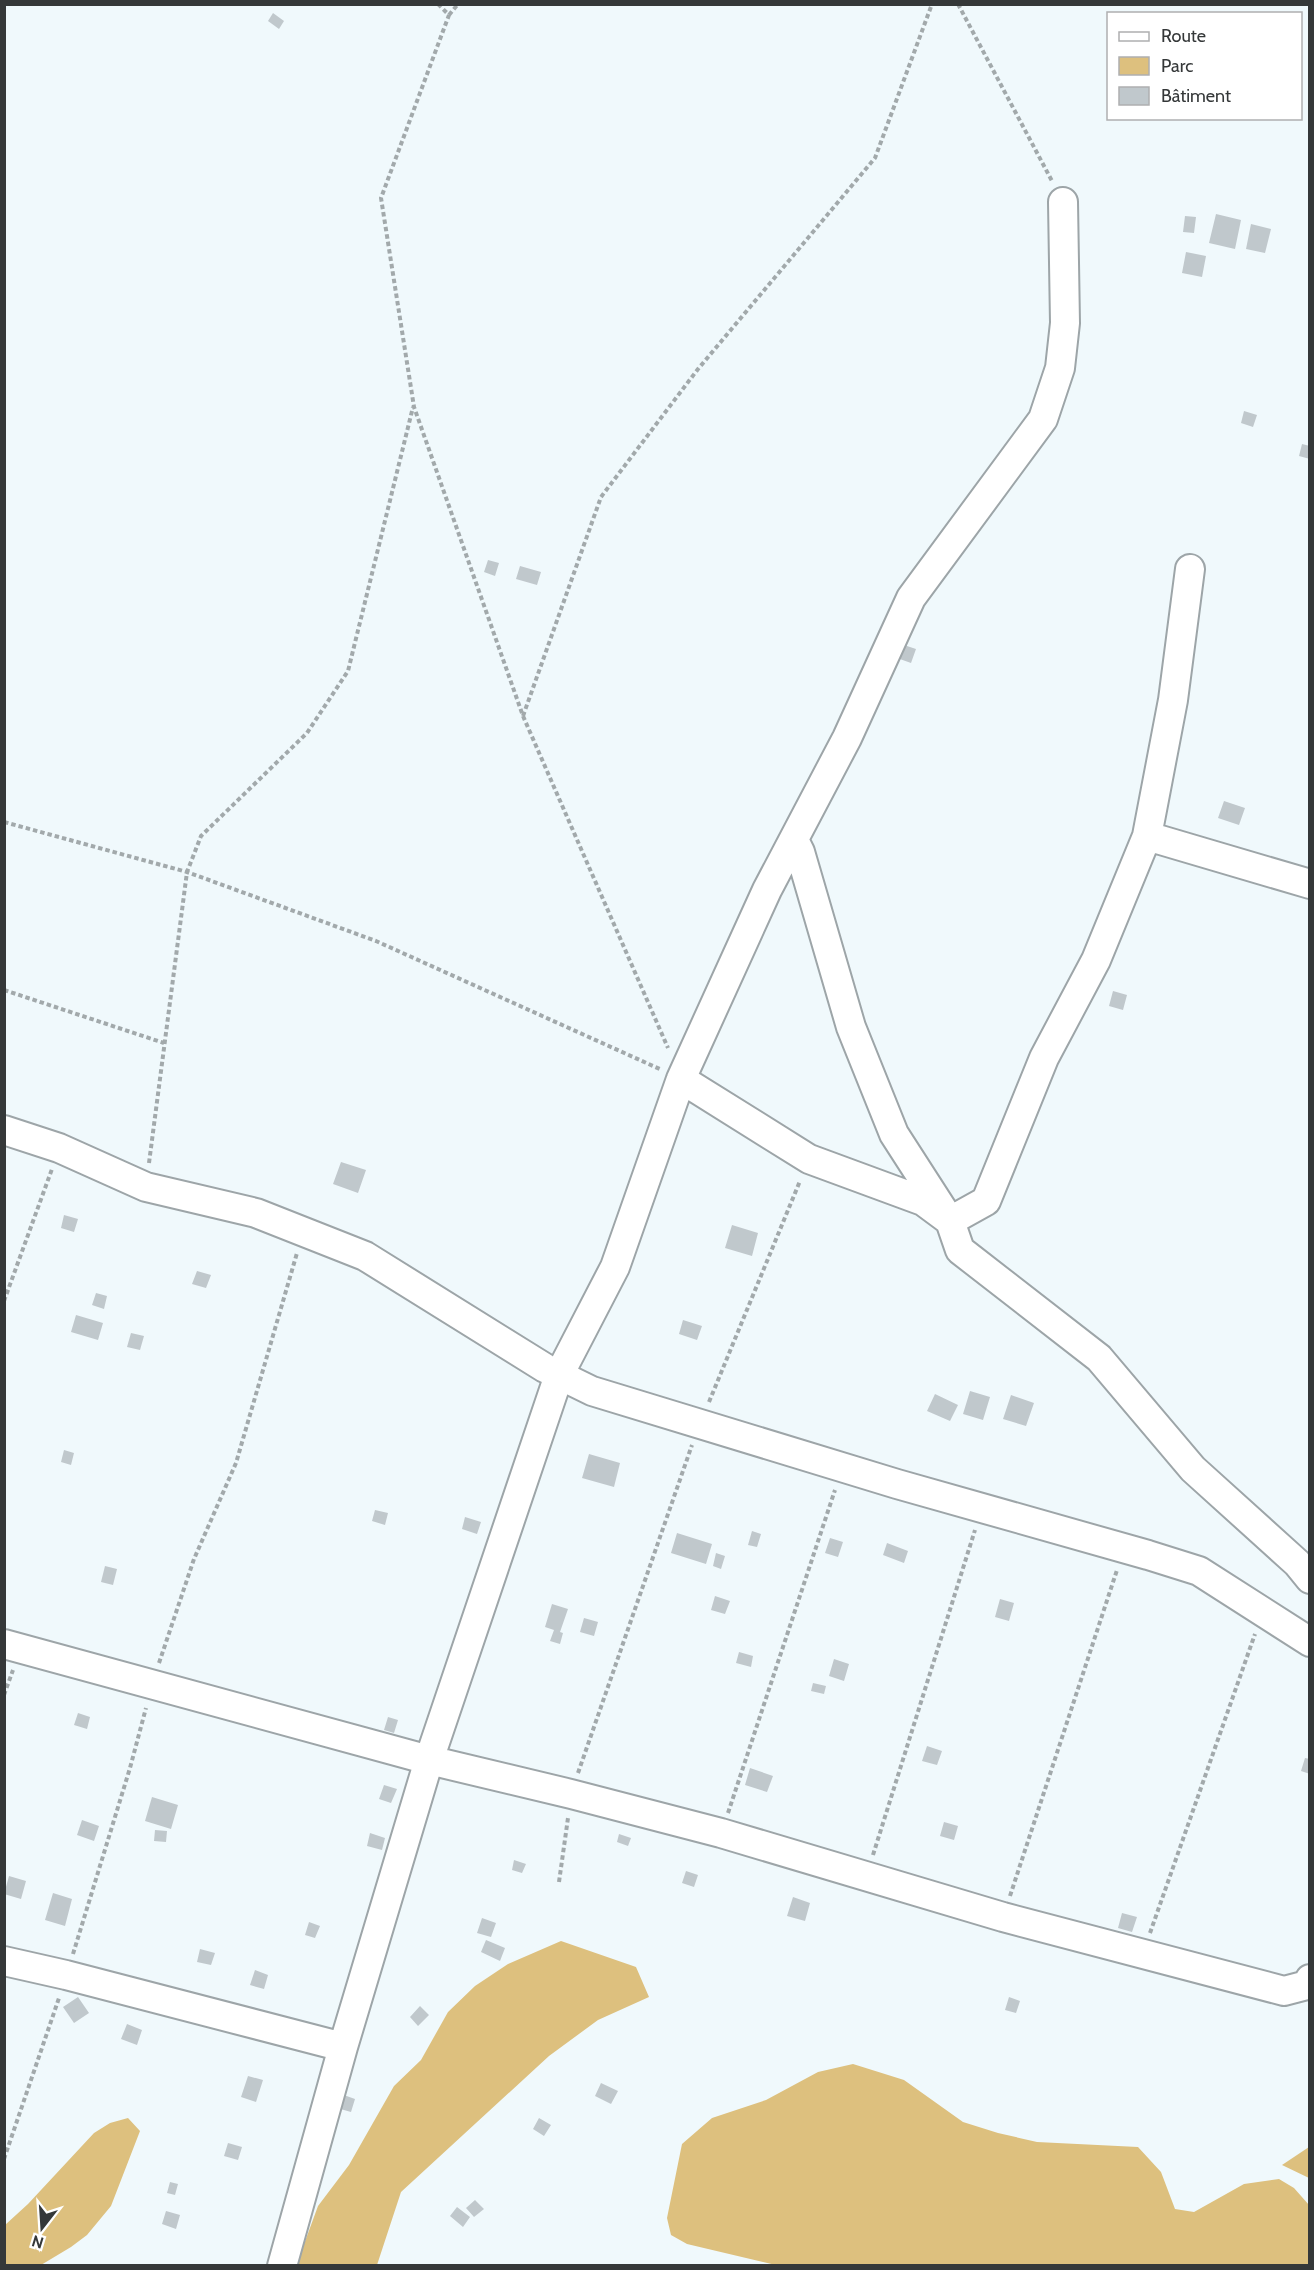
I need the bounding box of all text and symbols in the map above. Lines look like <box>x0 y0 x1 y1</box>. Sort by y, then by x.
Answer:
legend <box>1107 12 1302 120</box>
text: Route <box>1161 25 1206 47</box>
text: Parc <box>1161 55 1193 77</box>
text: Bâtiment <box>1161 85 1231 107</box>
north arrow <box>12 2198 72 2258</box>
text: N <box>30 2231 46 2253</box>

